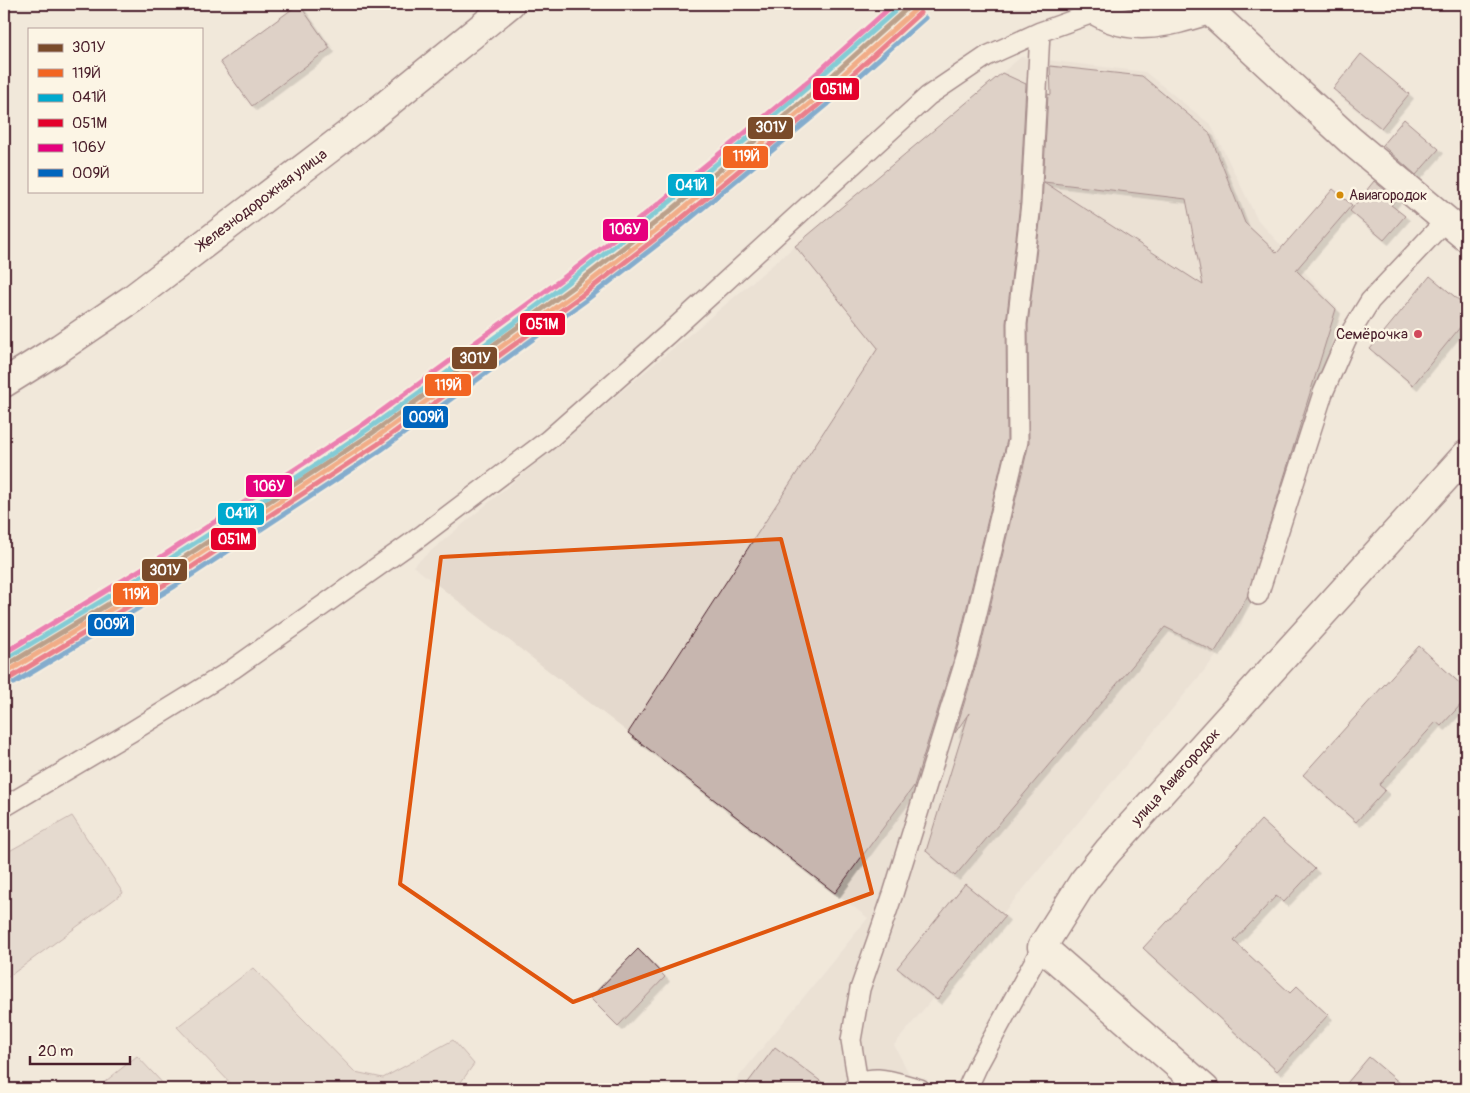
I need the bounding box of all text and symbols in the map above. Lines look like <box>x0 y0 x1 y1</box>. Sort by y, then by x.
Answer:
legend <box>28 28 202 192</box>
text: 301У <box>72 38 105 57</box>
text: 119Й <box>72 64 100 83</box>
line badge: 051М <box>812 77 860 101</box>
text: 051М <box>820 81 852 98</box>
text: 041Й <box>72 88 106 107</box>
text: 051М <box>72 114 107 133</box>
line badge: 301У <box>747 116 794 140</box>
text: 301У <box>755 119 787 136</box>
text: 106У <box>72 138 106 157</box>
street label: Железнодорожная улица <box>191 145 331 256</box>
line badge: 119Й <box>722 145 769 169</box>
text: 119Й <box>733 148 760 165</box>
text: 009Й <box>72 164 109 183</box>
line badge: 041Й <box>667 173 715 197</box>
text: 041Й <box>675 177 707 194</box>
place label: Авиагородок <box>1349 187 1427 204</box>
marker: Авиагородок <box>1335 190 1345 200</box>
line badge: 106У <box>602 218 649 242</box>
text: 106У <box>609 221 641 238</box>
line badge: 051М <box>519 312 566 336</box>
text: 051М <box>526 316 558 333</box>
place label: Семёрочка <box>1336 325 1408 344</box>
marker: Семёрочка <box>1412 328 1424 340</box>
line badge: 301У <box>451 346 498 370</box>
text: 301У <box>459 350 491 367</box>
line badge: 119Й <box>424 373 472 397</box>
text: 119Й <box>435 377 462 394</box>
line badge: 009Й <box>402 405 449 429</box>
text: 009Й <box>409 409 444 426</box>
line badge: 106У <box>245 474 293 498</box>
text: 106У <box>253 478 285 495</box>
line badge: 041Й <box>217 502 265 526</box>
text: 041Й <box>225 505 257 522</box>
line badge: 051М <box>210 527 257 551</box>
text: 051М <box>218 531 250 548</box>
line badge: 301У <box>141 558 188 582</box>
text: 301У <box>149 562 181 579</box>
line badge: 119Й <box>112 582 159 606</box>
text: 119Й <box>123 586 150 603</box>
line badge: 009Й <box>87 613 135 637</box>
text: 009Й <box>94 616 129 633</box>
street label: улица Авиагородок <box>1127 724 1225 830</box>
scale bar <box>30 1033 130 1065</box>
text: 20 m <box>38 1042 73 1061</box>

